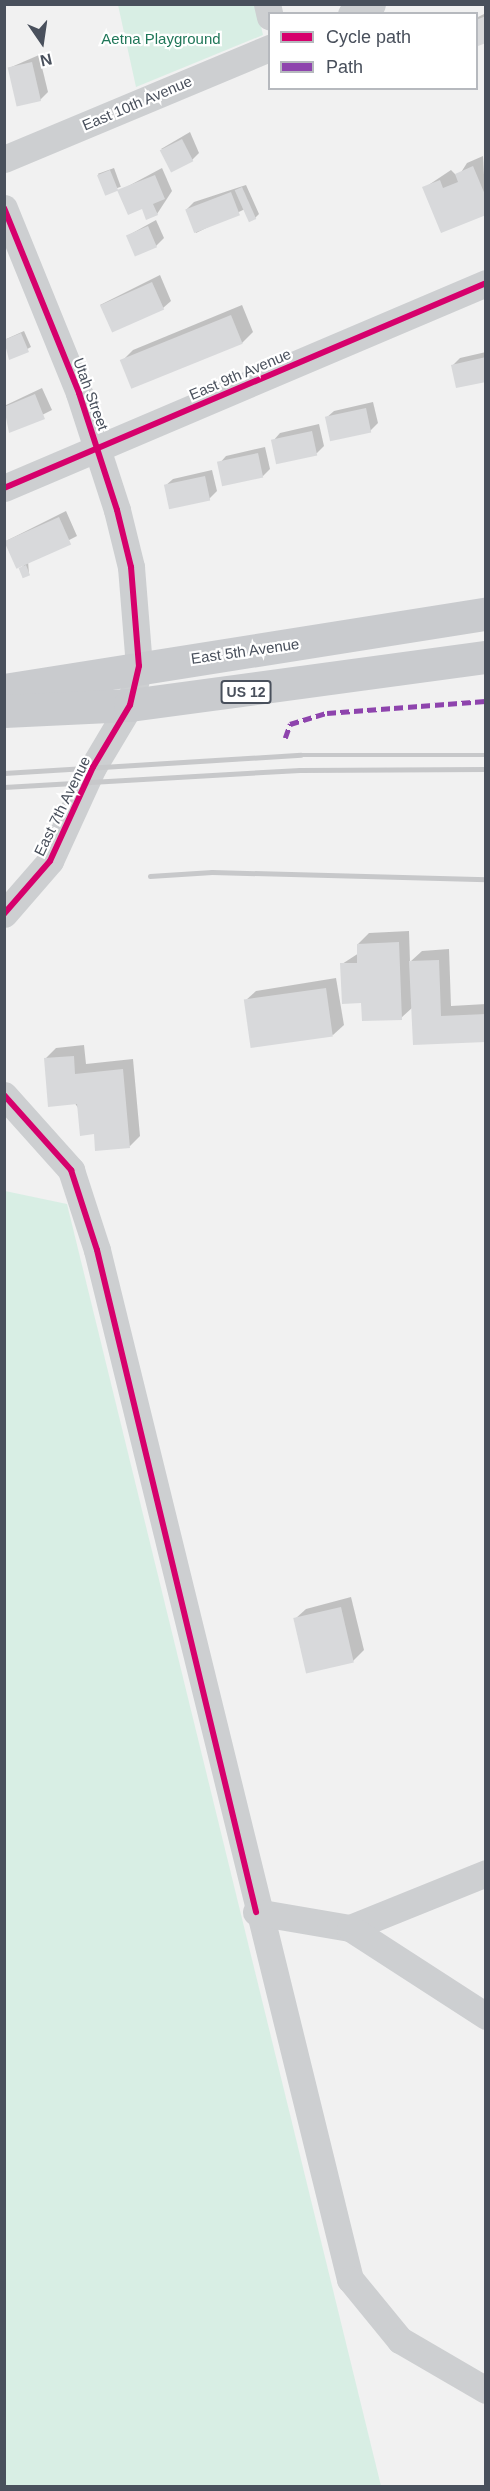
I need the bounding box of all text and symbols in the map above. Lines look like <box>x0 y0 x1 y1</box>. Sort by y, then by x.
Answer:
north arrow <box>12 12 72 72</box>
legend <box>268 12 478 90</box>
text: Cycle path <box>326 27 411 47</box>
park label: Aetna Playground <box>101 30 221 48</box>
text: N <box>39 50 54 70</box>
text: Path <box>326 57 363 77</box>
street label: East 10th Avenue <box>79 72 195 134</box>
street label: East 9th Avenue <box>186 344 294 404</box>
street label: Utah Street <box>70 355 112 433</box>
street label: East 5th Avenue <box>189 634 301 668</box>
road number: US 12 <box>220 681 272 703</box>
street label: East 7th Avenue <box>30 753 94 859</box>

